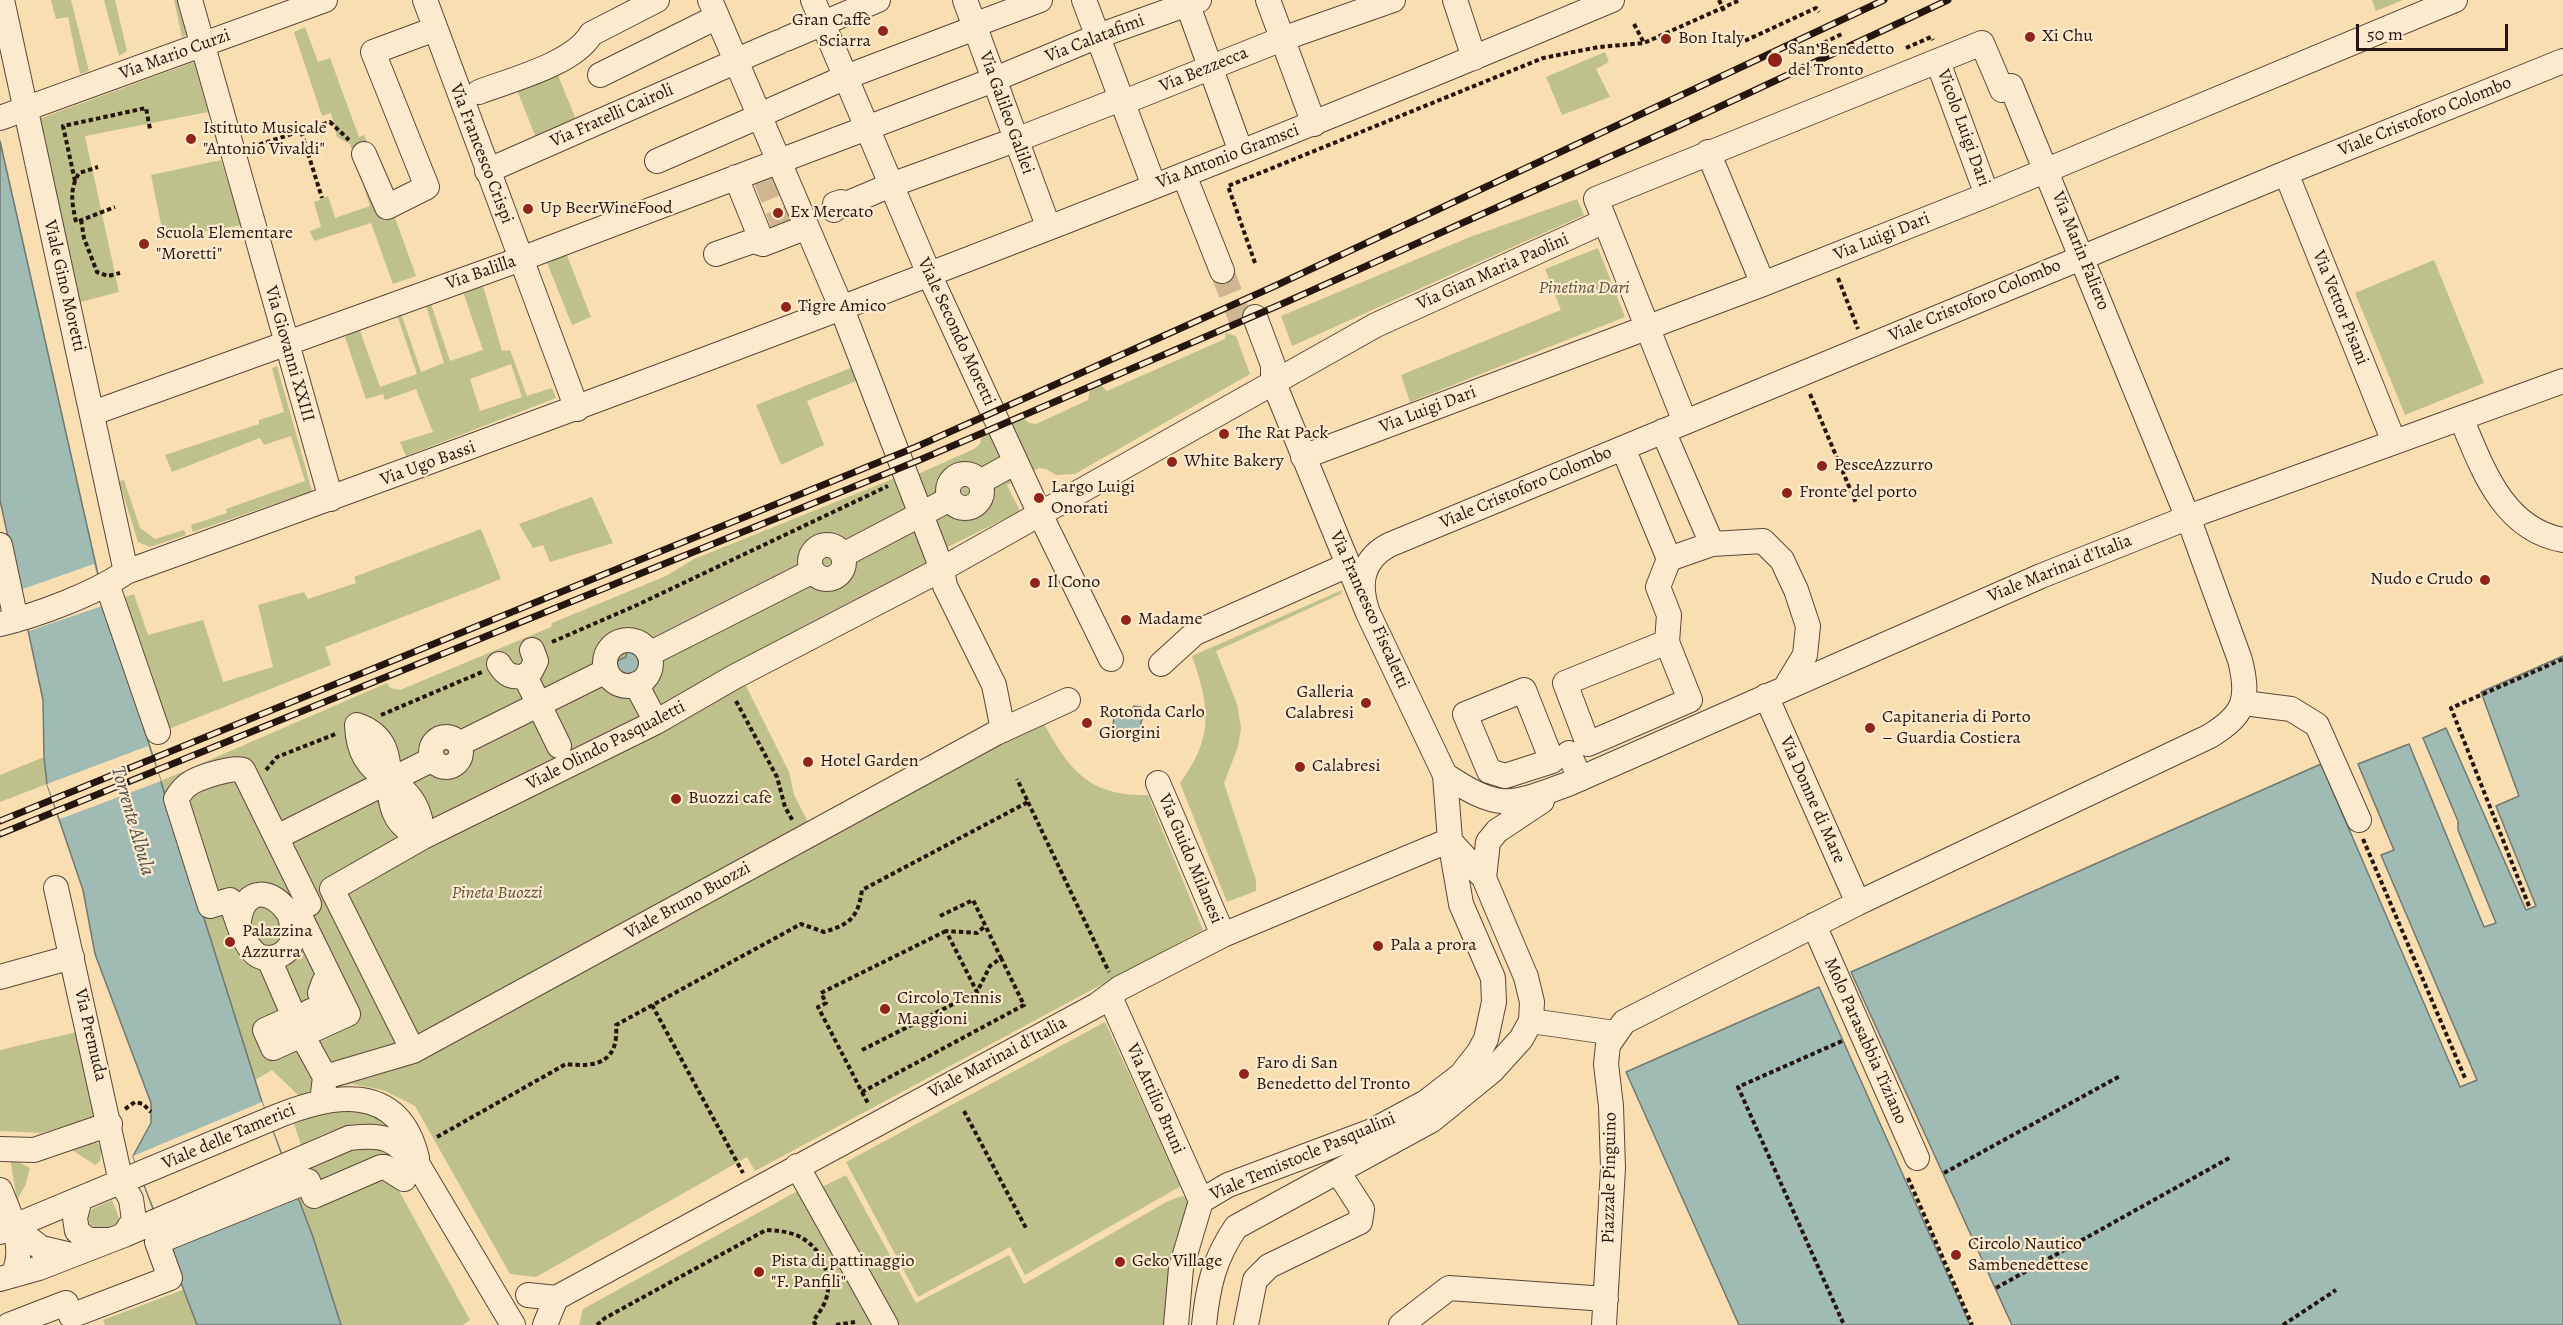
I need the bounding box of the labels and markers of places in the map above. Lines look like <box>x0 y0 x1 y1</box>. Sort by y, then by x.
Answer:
place label: Gran Caffè Sciarra <box>792 10 871 52</box>
marker: Gran Caffè Sciarra <box>876 24 890 38</box>
place label: Xi Chu <box>2042 26 2093 48</box>
place label: Bon Italy <box>1678 28 1744 50</box>
marker: Xi Chu <box>2023 30 2037 44</box>
marker: Bon Italy <box>1659 32 1673 46</box>
place label: San Benedetto del Tronto <box>1788 39 1894 82</box>
marker: San Benedetto del Tronto <box>1766 51 1784 69</box>
place label: Istituto Musicale "Antonio Vivaldi" <box>203 118 327 160</box>
marker: Istituto Musicale "Antonio Vivaldi" <box>184 132 198 146</box>
place label: Up BeerWineFood <box>540 198 673 220</box>
marker: Up BeerWineFood <box>521 202 535 216</box>
place label: Ex Mercato <box>790 202 873 224</box>
marker: Ex Mercato <box>771 206 785 220</box>
place label: Scuola Elementare "Moretti" <box>156 223 293 266</box>
marker: Scuola Elementare "Moretti" <box>137 237 151 251</box>
place label: Tigre Amico <box>798 296 886 318</box>
marker: Tigre Amico <box>779 300 793 314</box>
place label: The Rat Pack <box>1236 423 1329 445</box>
marker: The Rat Pack <box>1217 427 1231 441</box>
place label: White Bakery <box>1184 451 1284 473</box>
marker: White Bakery <box>1165 455 1179 469</box>
place label: PesceAzzurro <box>1834 455 1933 477</box>
marker: PesceAzzurro <box>1815 459 1829 473</box>
place label: Largo Luigi Onorati <box>1051 477 1135 520</box>
place label: Fronte del porto <box>1799 482 1917 504</box>
marker: Fronte del porto <box>1780 486 1794 500</box>
marker: Largo Luigi Onorati <box>1032 491 1046 505</box>
place label: Nudo e Crudo <box>2370 569 2473 591</box>
place label: Il Cono <box>1047 572 1100 594</box>
marker: Nudo e Crudo <box>2478 573 2492 587</box>
marker: Il Cono <box>1028 576 1042 590</box>
place label: Madame <box>1138 609 1203 631</box>
marker: Madame <box>1119 613 1133 627</box>
place label: Galleria Calabresi <box>1285 682 1354 724</box>
marker: Galleria Calabresi <box>1359 696 1373 710</box>
place label: Rotonda Carlo Giorgini <box>1099 702 1205 744</box>
place label: Capitaneria di Porto – Guardia Costiera <box>1882 707 2031 750</box>
marker: Rotonda Carlo Giorgini <box>1080 716 1094 730</box>
marker: Capitaneria di Porto – Guardia Costiera <box>1863 721 1877 735</box>
place label: Hotel Garden <box>820 751 919 773</box>
marker: Hotel Garden <box>801 755 815 769</box>
place label: Calabresi <box>1312 756 1381 778</box>
marker: Calabresi <box>1293 760 1307 774</box>
place label: Buozzi cafè <box>688 788 772 810</box>
marker: Buozzi cafè <box>669 792 683 806</box>
place label: Palazzina Azzurra <box>242 921 313 964</box>
marker: Palazzina Azzurra <box>223 935 237 949</box>
place label: Pala a prora <box>1390 935 1477 957</box>
marker: Pala a prora <box>1371 939 1385 953</box>
place label: Circolo Tennis Maggioni <box>897 988 1002 1030</box>
marker: Circolo Tennis Maggioni <box>878 1002 892 1016</box>
place label: Faro di San Benedetto del Tronto <box>1256 1053 1410 1096</box>
marker: Faro di San Benedetto del Tronto <box>1237 1067 1251 1081</box>
place label: Circolo Nautico Sambenedettese <box>1968 1234 2089 1276</box>
marker: Circolo Nautico Sambenedettese <box>1949 1248 1963 1262</box>
place label: Pista di pattinaggio "F. Panfili" <box>771 1251 914 1294</box>
place label: Geko Village <box>1132 1251 1222 1273</box>
marker: Geko Village <box>1113 1255 1127 1269</box>
marker: Pista di pattinaggio "F. Panfili" <box>752 1265 766 1279</box>

